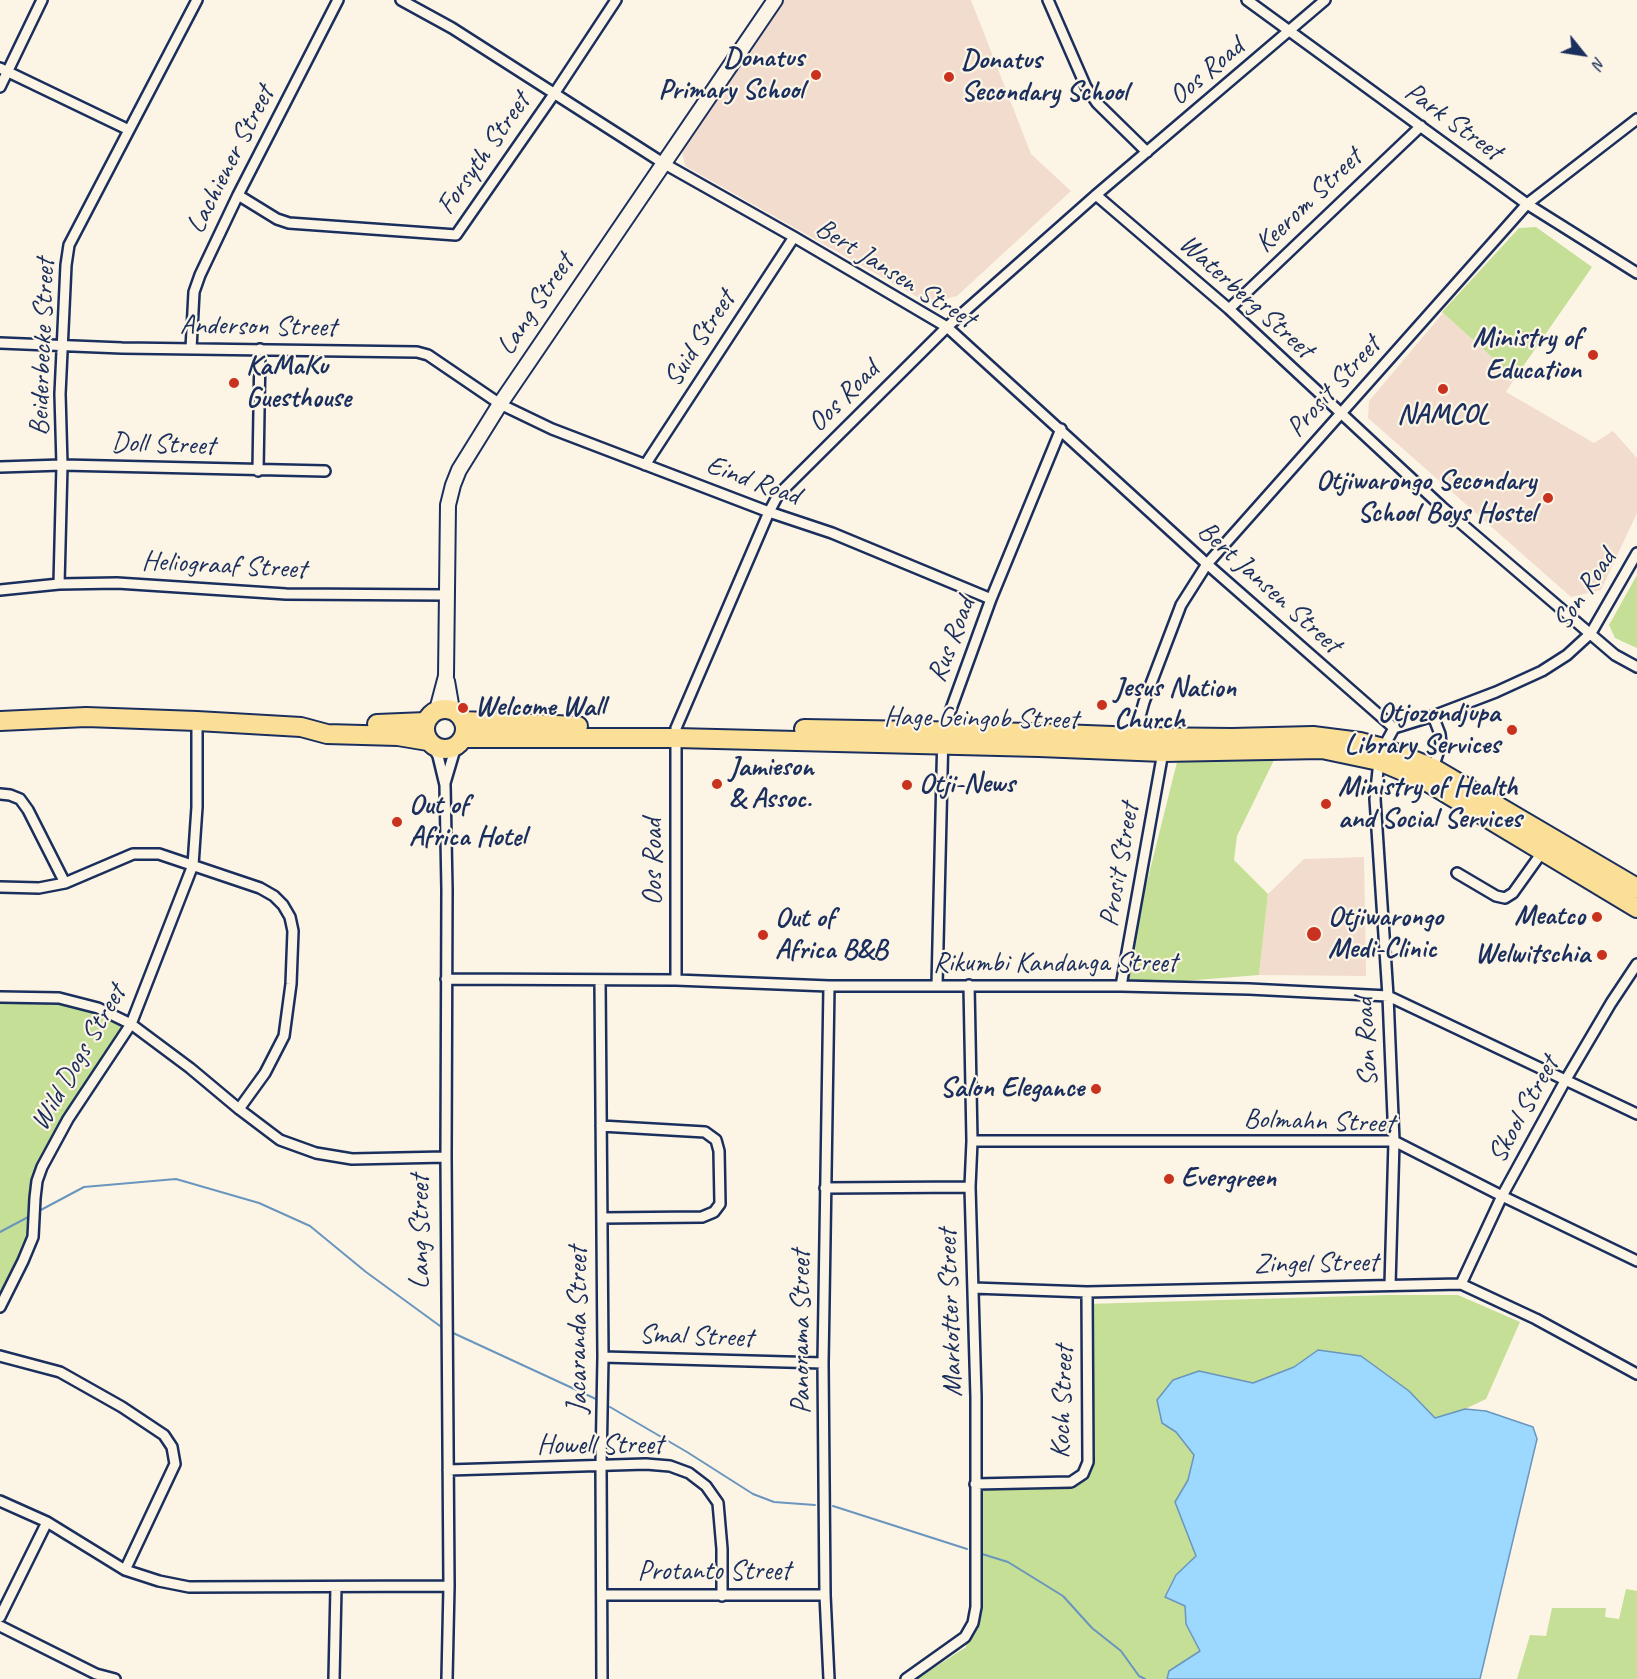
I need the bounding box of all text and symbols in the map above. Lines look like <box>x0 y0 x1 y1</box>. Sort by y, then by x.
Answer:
north arrow <box>1553 24 1613 84</box>
street label: Oos Road <box>1163 31 1251 113</box>
place label: Donatus Primary School <box>658 42 804 108</box>
place label: Donatus Secondary School <box>961 44 1128 110</box>
text: N <box>1587 54 1610 72</box>
marker: Donatus Primary School <box>809 68 823 82</box>
marker: Donatus Secondary School <box>942 70 956 84</box>
street label: Park Street <box>1398 75 1508 169</box>
street label: Lachiener Street <box>180 81 282 239</box>
street label: Forsyth Street <box>430 87 538 221</box>
street label: Keerom Street <box>1248 142 1370 260</box>
street label: Bert Jansen Street <box>809 212 981 336</box>
street label: Waterberg Street <box>1172 228 1320 366</box>
street label: Lang Street <box>490 248 582 362</box>
street label: Beiderbecke Street <box>23 258 63 436</box>
street label: Suid Street <box>657 285 743 393</box>
street label: Anderson Street <box>180 309 336 345</box>
place label: Ministry of Education <box>1472 322 1581 388</box>
street label: Prosit Street <box>1280 329 1388 445</box>
marker: Ministry of Education <box>1586 348 1600 362</box>
place label: KaMaKu Guesthouse <box>246 350 351 416</box>
street label: Oos Road <box>801 354 887 440</box>
marker: KaMaKu Guesthouse <box>227 376 241 390</box>
marker: NAMCOL <box>1436 382 1450 396</box>
place label: NAMCOL <box>1397 399 1489 433</box>
street label: Doll Street <box>111 426 215 464</box>
street label: Eind Road <box>702 449 804 513</box>
place label: Otjiwarongo Secondary School Boys Hostel <box>1316 465 1536 531</box>
marker: Otjiwarongo Secondary School Boys Hostel <box>1541 491 1555 505</box>
street label: Bert Jansen Street <box>1190 515 1348 661</box>
street label: Son Road <box>1546 544 1624 636</box>
street label: Heliograaf Street <box>141 545 307 587</box>
street label: Rus Road <box>921 593 983 687</box>
place label: Jesus Nation Church <box>1114 672 1236 738</box>
place label: Welcome Wall <box>475 691 605 725</box>
place label: Otjozondjupa Library Services <box>1345 697 1500 763</box>
marker: Jesus Nation Church <box>1095 698 1109 712</box>
marker: Welcome Wall <box>456 701 470 715</box>
street label: Hage Geingob Street <box>884 701 1078 737</box>
marker: Otjozondjupa Library Services <box>1505 723 1519 737</box>
place label: Jamieson & Assoc. <box>729 751 814 817</box>
place label: Otji-News <box>919 768 1015 802</box>
place label: Ministry of Health and Social Services <box>1338 771 1522 837</box>
marker: Jamieson & Assoc. <box>710 777 724 791</box>
marker: Otji-News <box>900 778 914 792</box>
place label: Out of Africa Hotel <box>409 789 526 855</box>
marker: Ministry of Health and Social Services <box>1319 797 1333 811</box>
street label: Prosit Street <box>1093 801 1147 929</box>
marker: Out of Africa Hotel <box>390 815 404 829</box>
street label: Oos Road <box>637 818 671 906</box>
place label: Meatco <box>1514 900 1585 934</box>
place label: Otjiwarongo Medi-Clinic <box>1328 901 1443 967</box>
place label: Out of Africa B&B <box>775 902 887 968</box>
marker: Meatco <box>1590 910 1604 924</box>
marker: Otjiwarongo Medi-Clinic <box>1305 925 1323 943</box>
marker: Out of Africa B&B <box>756 928 770 942</box>
place label: Welwitschia <box>1475 938 1590 972</box>
street label: Rikumbi Kandanga Street <box>933 947 1177 981</box>
marker: Welwitschia <box>1595 948 1609 962</box>
street label: Wild Dogs Street <box>24 979 134 1137</box>
street label: Son Road <box>1348 996 1386 1088</box>
street label: Skool Street <box>1481 1051 1567 1169</box>
place label: Salon Elegance <box>940 1072 1084 1106</box>
marker: Salon Elegance <box>1089 1082 1103 1096</box>
street label: Bolmahn Street <box>1243 1103 1395 1141</box>
place label: Evergreen <box>1181 1162 1276 1196</box>
marker: Evergreen <box>1162 1172 1176 1186</box>
street label: Lang Street <box>404 1175 438 1289</box>
street label: Markotter Street <box>931 1228 971 1398</box>
street label: Zingel Street <box>1254 1246 1378 1282</box>
street label: Jacaranda Street <box>562 1247 596 1413</box>
street label: Panorama Street <box>785 1250 819 1414</box>
street label: Smal Street <box>638 1318 754 1356</box>
street label: Koch Street <box>1044 1345 1082 1459</box>
street label: Howell Street <box>537 1429 663 1463</box>
street label: Protanto Street <box>638 1555 790 1589</box>

